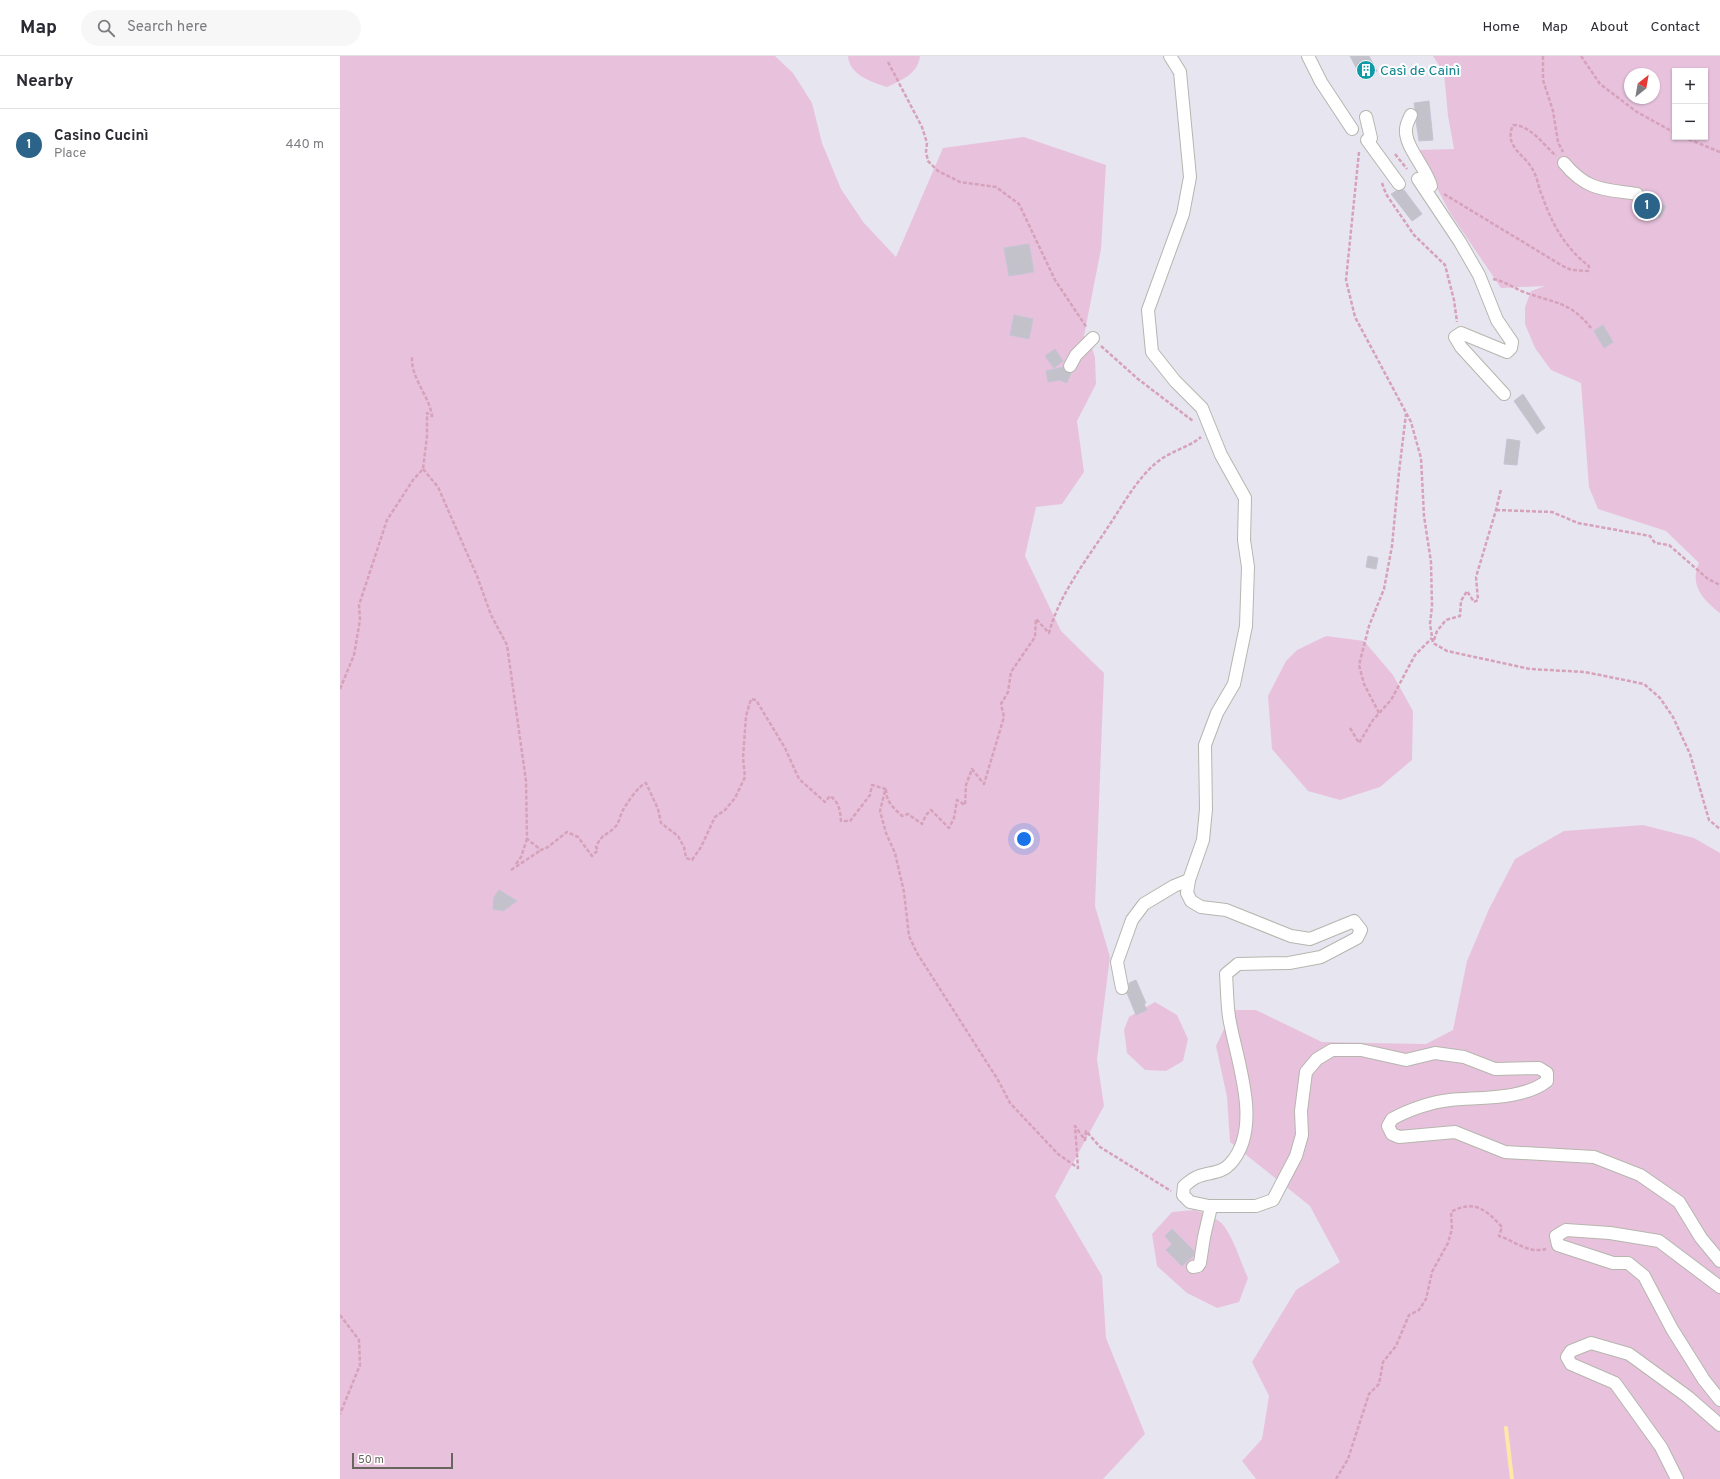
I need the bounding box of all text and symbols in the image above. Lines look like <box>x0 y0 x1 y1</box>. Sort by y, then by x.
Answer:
search box <box>81 10 361 46</box>
text: Map <box>20 16 57 40</box>
icon: search <box>95 17 117 39</box>
text: Search here <box>127 18 207 37</box>
text: Home <box>1483 19 1520 36</box>
text: Map <box>1542 19 1568 36</box>
text: About <box>1590 19 1629 36</box>
text: Contact <box>1651 19 1700 36</box>
building icon: Casì de Cainì <box>1355 59 1377 81</box>
place label: Casì de Cainì <box>1380 63 1460 80</box>
north arrow <box>1624 68 1660 104</box>
map controls <box>1672 68 1708 140</box>
button: + <box>1672 68 1708 104</box>
text: Nearby <box>16 71 73 93</box>
button: − <box>1672 104 1708 140</box>
text: Casino Cucinì <box>54 127 149 146</box>
text: 1 <box>26 137 32 153</box>
text: 440 m <box>285 137 324 153</box>
text: Place <box>54 146 86 162</box>
pin: 1 <box>1634 191 1660 221</box>
your location <box>1014 829 1034 849</box>
scale bar <box>352 1451 453 1470</box>
text: 50 m <box>358 1453 384 1467</box>

